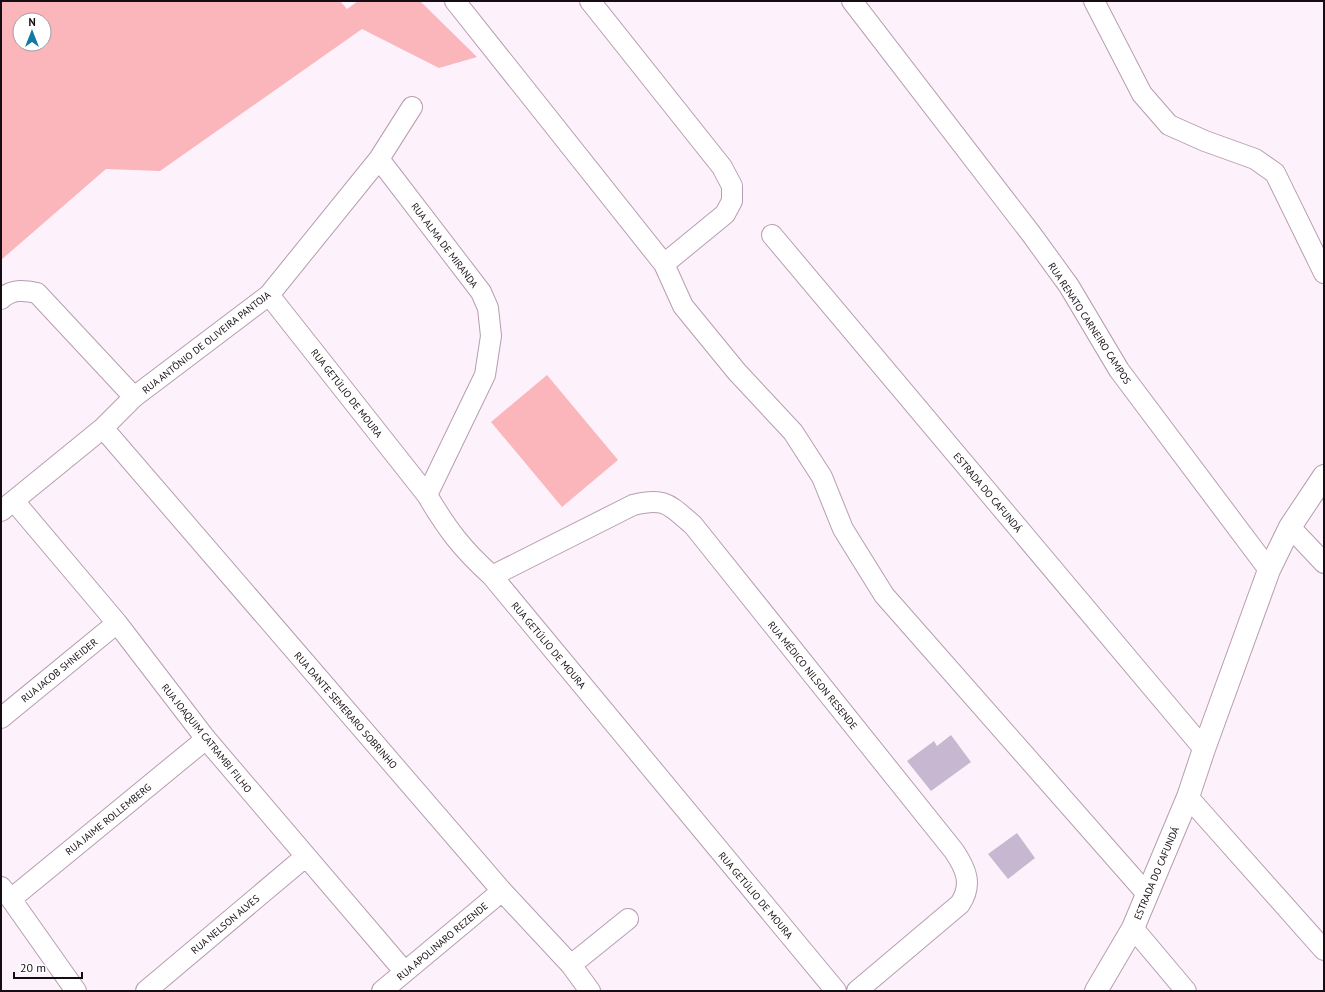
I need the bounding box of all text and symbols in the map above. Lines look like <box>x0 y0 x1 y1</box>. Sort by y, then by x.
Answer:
north arrow <box>12 12 52 52</box>
text: N <box>28 15 36 29</box>
street label: RUA ALMA DE MIRANDA <box>408 200 481 290</box>
street label: RUA RENATO CARNEIRO CAMPOS <box>1045 260 1134 387</box>
street label: RUA ANTÔNIO DE OLIVEIRA PANTOJA <box>140 288 273 397</box>
street label: RUA GETÚLIO DE MOURA <box>308 346 385 440</box>
street label: ESTRADA DO CAFUNDÁ <box>950 450 1025 535</box>
street label: RUA GETÚLIO DE MOURA <box>509 599 589 691</box>
street label: RUA MÉDICO NILSON RESENDE <box>765 619 860 732</box>
street label: RUA JACOB SHNEIDER <box>18 635 100 705</box>
street label: RUA DANTE SEMERARO SOBRINHO <box>291 649 400 772</box>
street label: RUA JOAQUIM CATRAMBI FILHO <box>159 681 255 796</box>
street label: RUA JAIME ROLLEMBERG <box>63 781 154 858</box>
street label: ESTRADA DO CAFUNDÁ <box>1131 824 1182 922</box>
street label: RUA GETÚLIO DE MOURA <box>716 849 796 941</box>
street label: RUA NELSON ALVES <box>188 892 262 957</box>
street label: RUA APOLINARO REZENDE <box>394 900 490 983</box>
scale bar <box>14 954 82 980</box>
text: 20 m <box>20 960 46 975</box>

